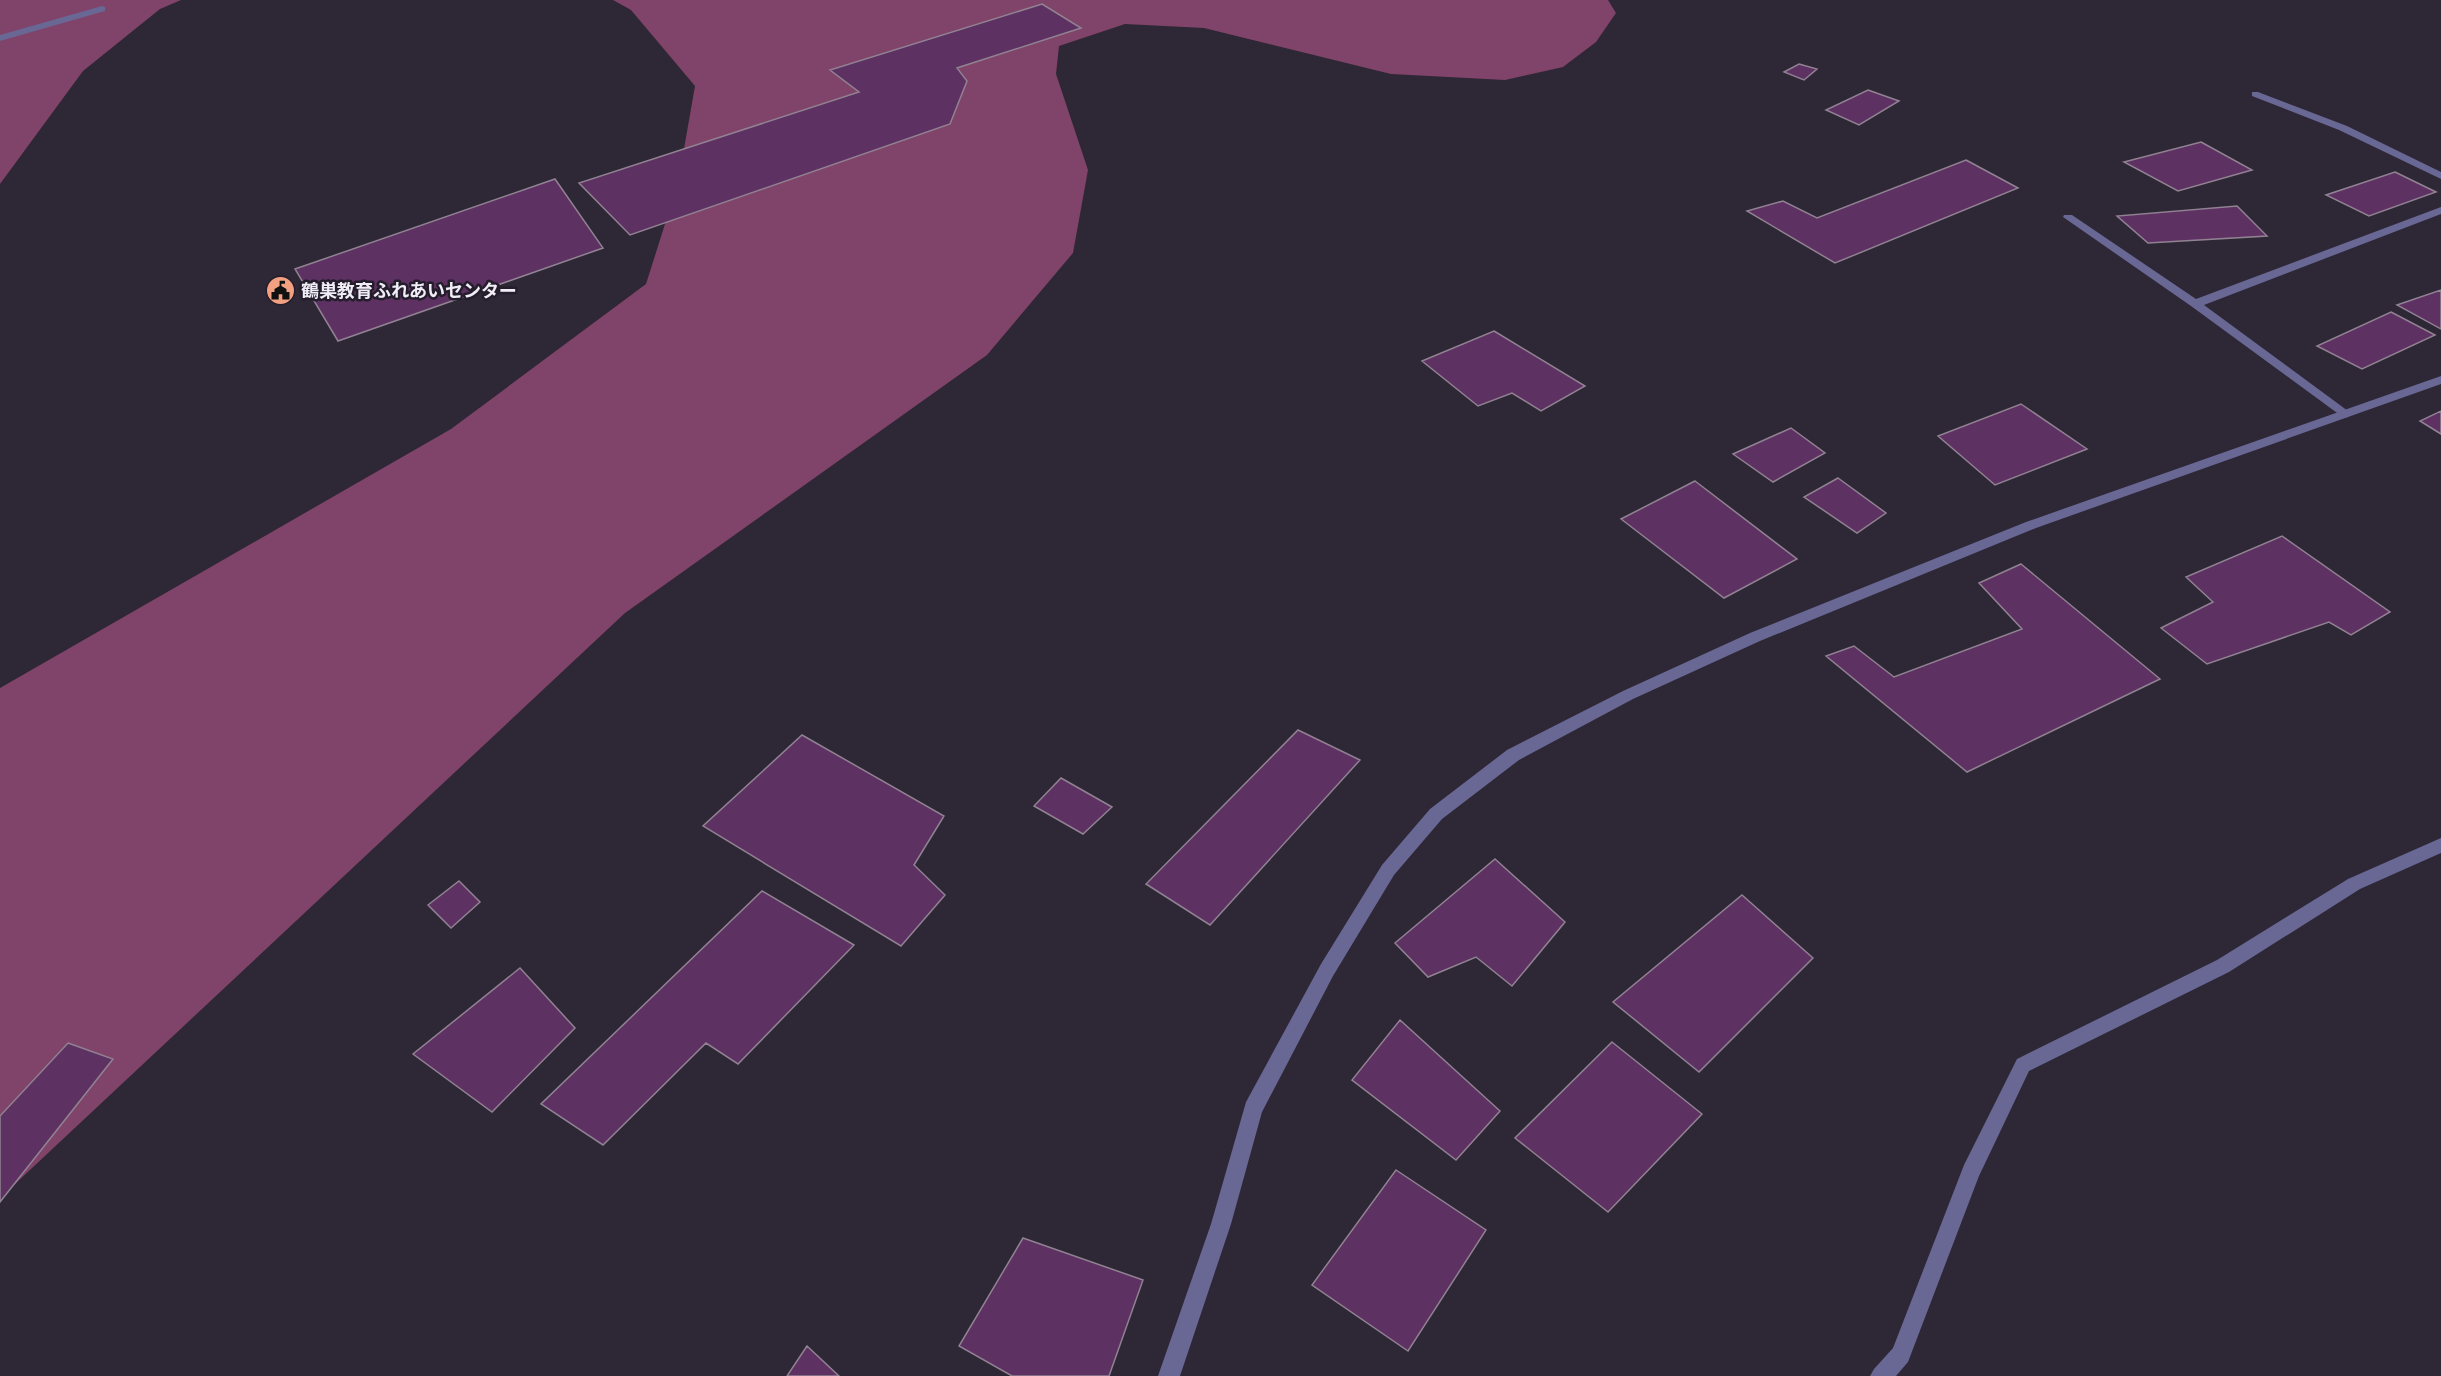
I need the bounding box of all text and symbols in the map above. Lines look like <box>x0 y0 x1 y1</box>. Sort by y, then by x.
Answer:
public building icon: 鶴巣教育ふれあいセンター <box>264 275 296 307</box>
place label: 鶴巣教育ふれあいセンター <box>301 278 517 302</box>

